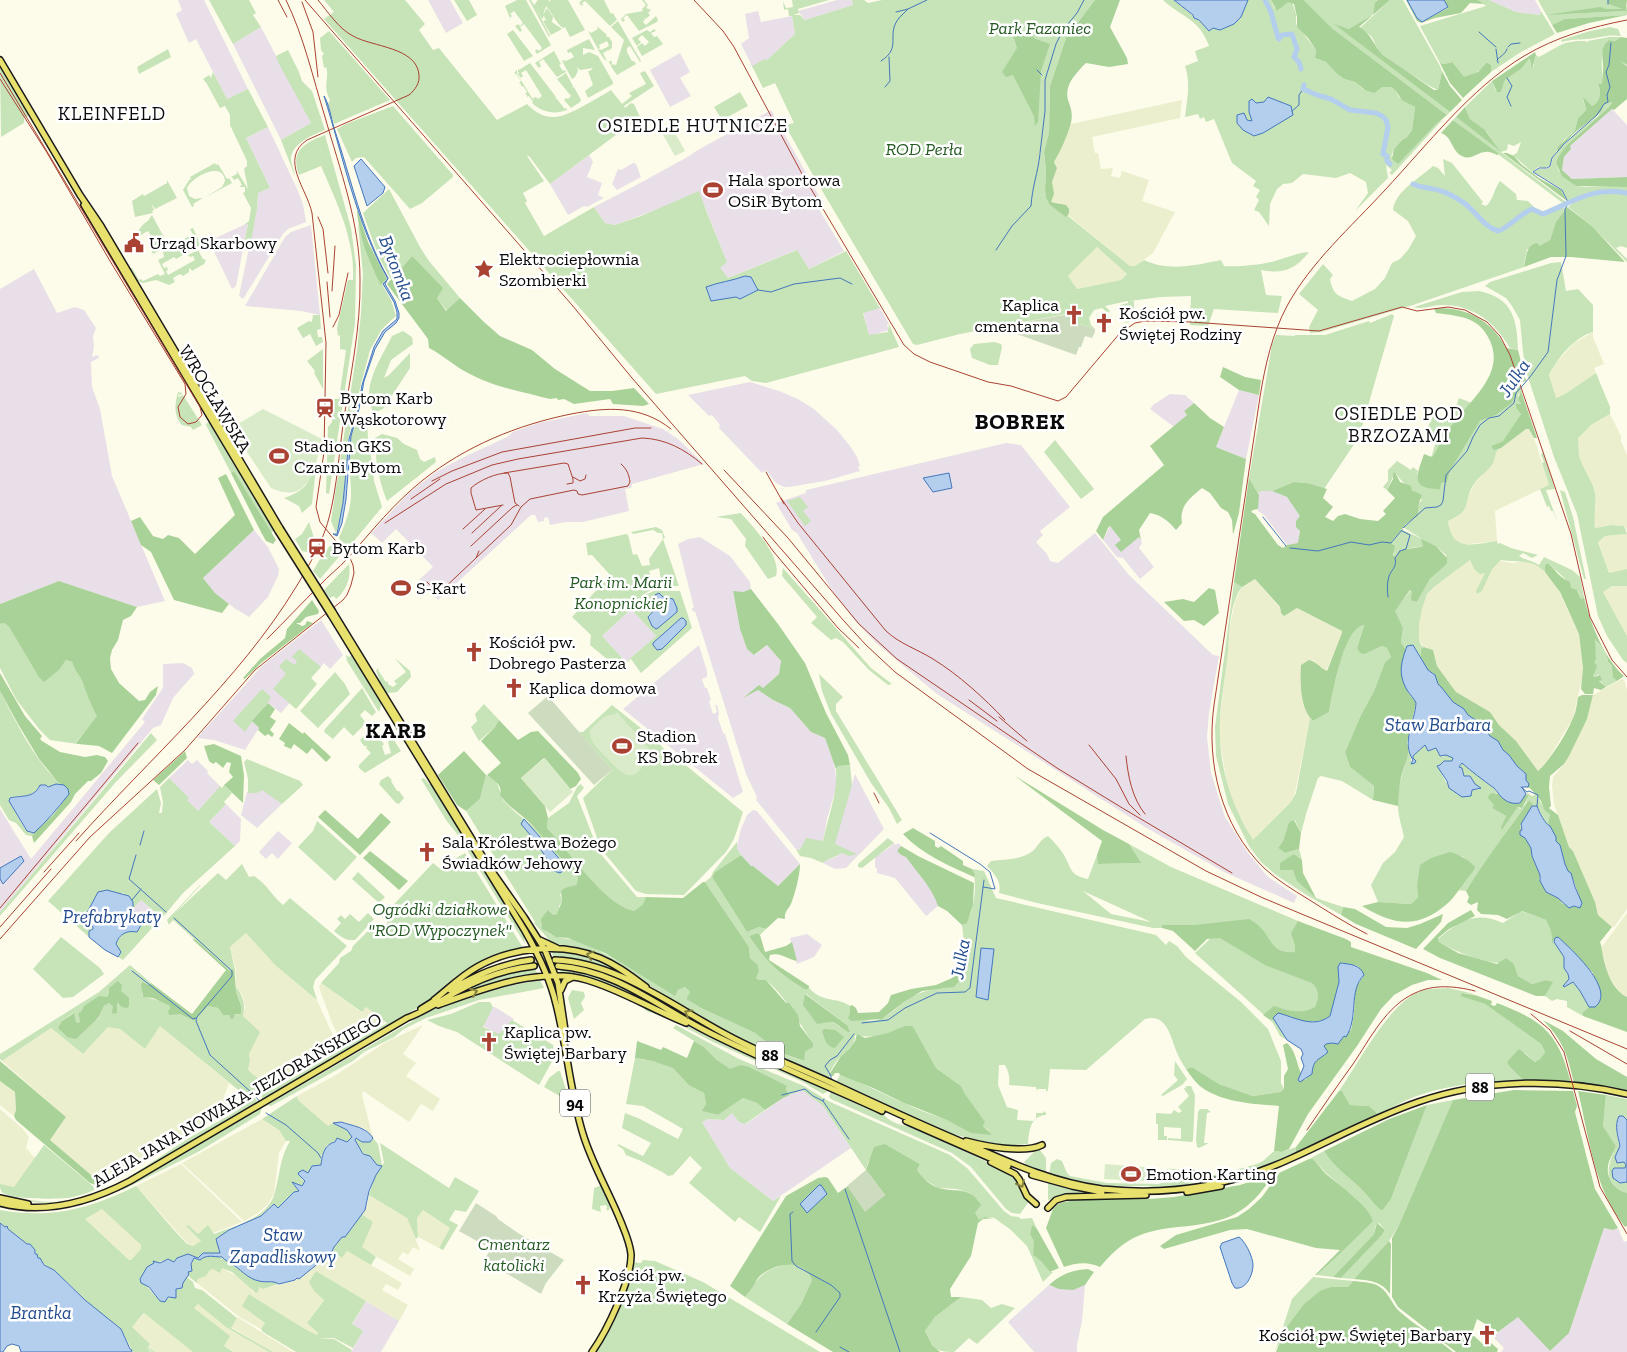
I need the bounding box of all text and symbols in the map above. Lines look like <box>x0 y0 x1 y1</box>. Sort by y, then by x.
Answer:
park label: Park Fazaniec <box>989 17 1091 39</box>
district label: KLEINFELD <box>58 102 166 125</box>
district label: OSIEDLE HUTNICZE <box>598 114 788 137</box>
park label: ROD Perła <box>885 138 963 160</box>
place label: Hala sportowa OSiR Bytom <box>728 169 841 212</box>
sports icon: Hala sportowa OSiR Bytom <box>702 179 724 201</box>
public building icon: Urząd Skarbowy <box>123 232 145 254</box>
place label: Urząd Skarbowy <box>149 232 278 254</box>
water label: Bytomka <box>374 232 420 304</box>
place label: Elektrociepłownia Szombierki <box>499 248 639 291</box>
place icon: Elektrociepłownia Szombierki <box>473 258 495 280</box>
place label: Kaplica cmentarna <box>974 294 1059 337</box>
place label: Kościół pw. Świętej Rodziny <box>1119 302 1243 345</box>
church icon: Kaplica cmentarna <box>1063 304 1085 326</box>
church icon: Kościół pw. Świętej Rodziny <box>1093 312 1115 334</box>
street label: WROCŁAWSKA <box>174 341 256 457</box>
water label: Julka <box>1493 355 1535 402</box>
place label: Bytom Karb Wąskotorowy <box>340 387 447 430</box>
station icon: Bytom Karb Wąskotorowy <box>314 397 336 419</box>
district label: OSIEDLE POD BRZOZAMI <box>1334 402 1464 447</box>
district label: BOBREK <box>975 408 1065 435</box>
place label: Stadion GKS Czarni Bytom <box>294 435 401 478</box>
sports icon: Stadion GKS Czarni Bytom <box>268 445 290 467</box>
station icon: Bytom Karb <box>306 537 328 559</box>
place label: Bytom Karb <box>332 537 425 559</box>
park label: Park im. Marii Konopnickiej <box>570 571 672 614</box>
sports icon: S-Kart <box>390 577 412 599</box>
place label: S-Kart <box>416 577 466 599</box>
place label: Kościół pw. Dobrego Pasterza <box>489 631 627 674</box>
church icon: Kościół pw. Dobrego Pasterza <box>463 641 485 663</box>
church icon: Kaplica domowa <box>503 677 525 699</box>
place label: Kaplica domowa <box>529 677 657 699</box>
water label: Staw Barbara <box>1385 713 1491 736</box>
district label: KARB <box>365 717 427 744</box>
place label: Stadion KS Bobrek <box>637 725 718 768</box>
sports icon: Stadion KS Bobrek <box>611 735 633 757</box>
place label: Sala Królestwa Bożego Świadków Jehowy <box>442 831 617 874</box>
church icon: Sala Królestwa Bożego Świadków Jehowy <box>416 841 438 863</box>
park label: Ogródki działkowe "ROD Wypoczynek" <box>368 898 512 941</box>
water label: Prefabrykaty <box>63 905 162 928</box>
water label: Julka <box>945 937 975 982</box>
one-way arrow <box>586 951 595 961</box>
one-way arrow <box>469 988 477 998</box>
street label: ALEJA JANA NOWAKA-JEZIORAŃSKIEGO <box>88 1008 386 1192</box>
one-way arrow <box>684 1009 693 1019</box>
place label: Kaplica pw. Świętej Barbary <box>504 1021 628 1064</box>
church icon: Kaplica pw. Świętej Barbary <box>478 1031 500 1053</box>
road number: 88 <box>756 1042 784 1068</box>
road number: 88 <box>1466 1074 1494 1100</box>
road number: 94 <box>560 1090 590 1116</box>
sports icon: Emotion Karting <box>1120 1163 1142 1185</box>
place label: Emotion Karting <box>1146 1163 1277 1185</box>
one-way arrow <box>1015 1179 1025 1188</box>
water label: Staw Zapadliskowy <box>230 1223 336 1268</box>
park label: Cmentarz katolicki <box>478 1233 550 1276</box>
place label: Kościół pw. Krzyża Świętego <box>598 1264 727 1307</box>
church icon: Kościół pw. Krzyża Świętego <box>572 1274 594 1296</box>
water label: Brantka <box>10 1301 72 1324</box>
place label: Kościół pw. Świętej Barbary <box>1259 1324 1473 1346</box>
church icon: Kościół pw. Świętej Barbary <box>1476 1324 1498 1346</box>

